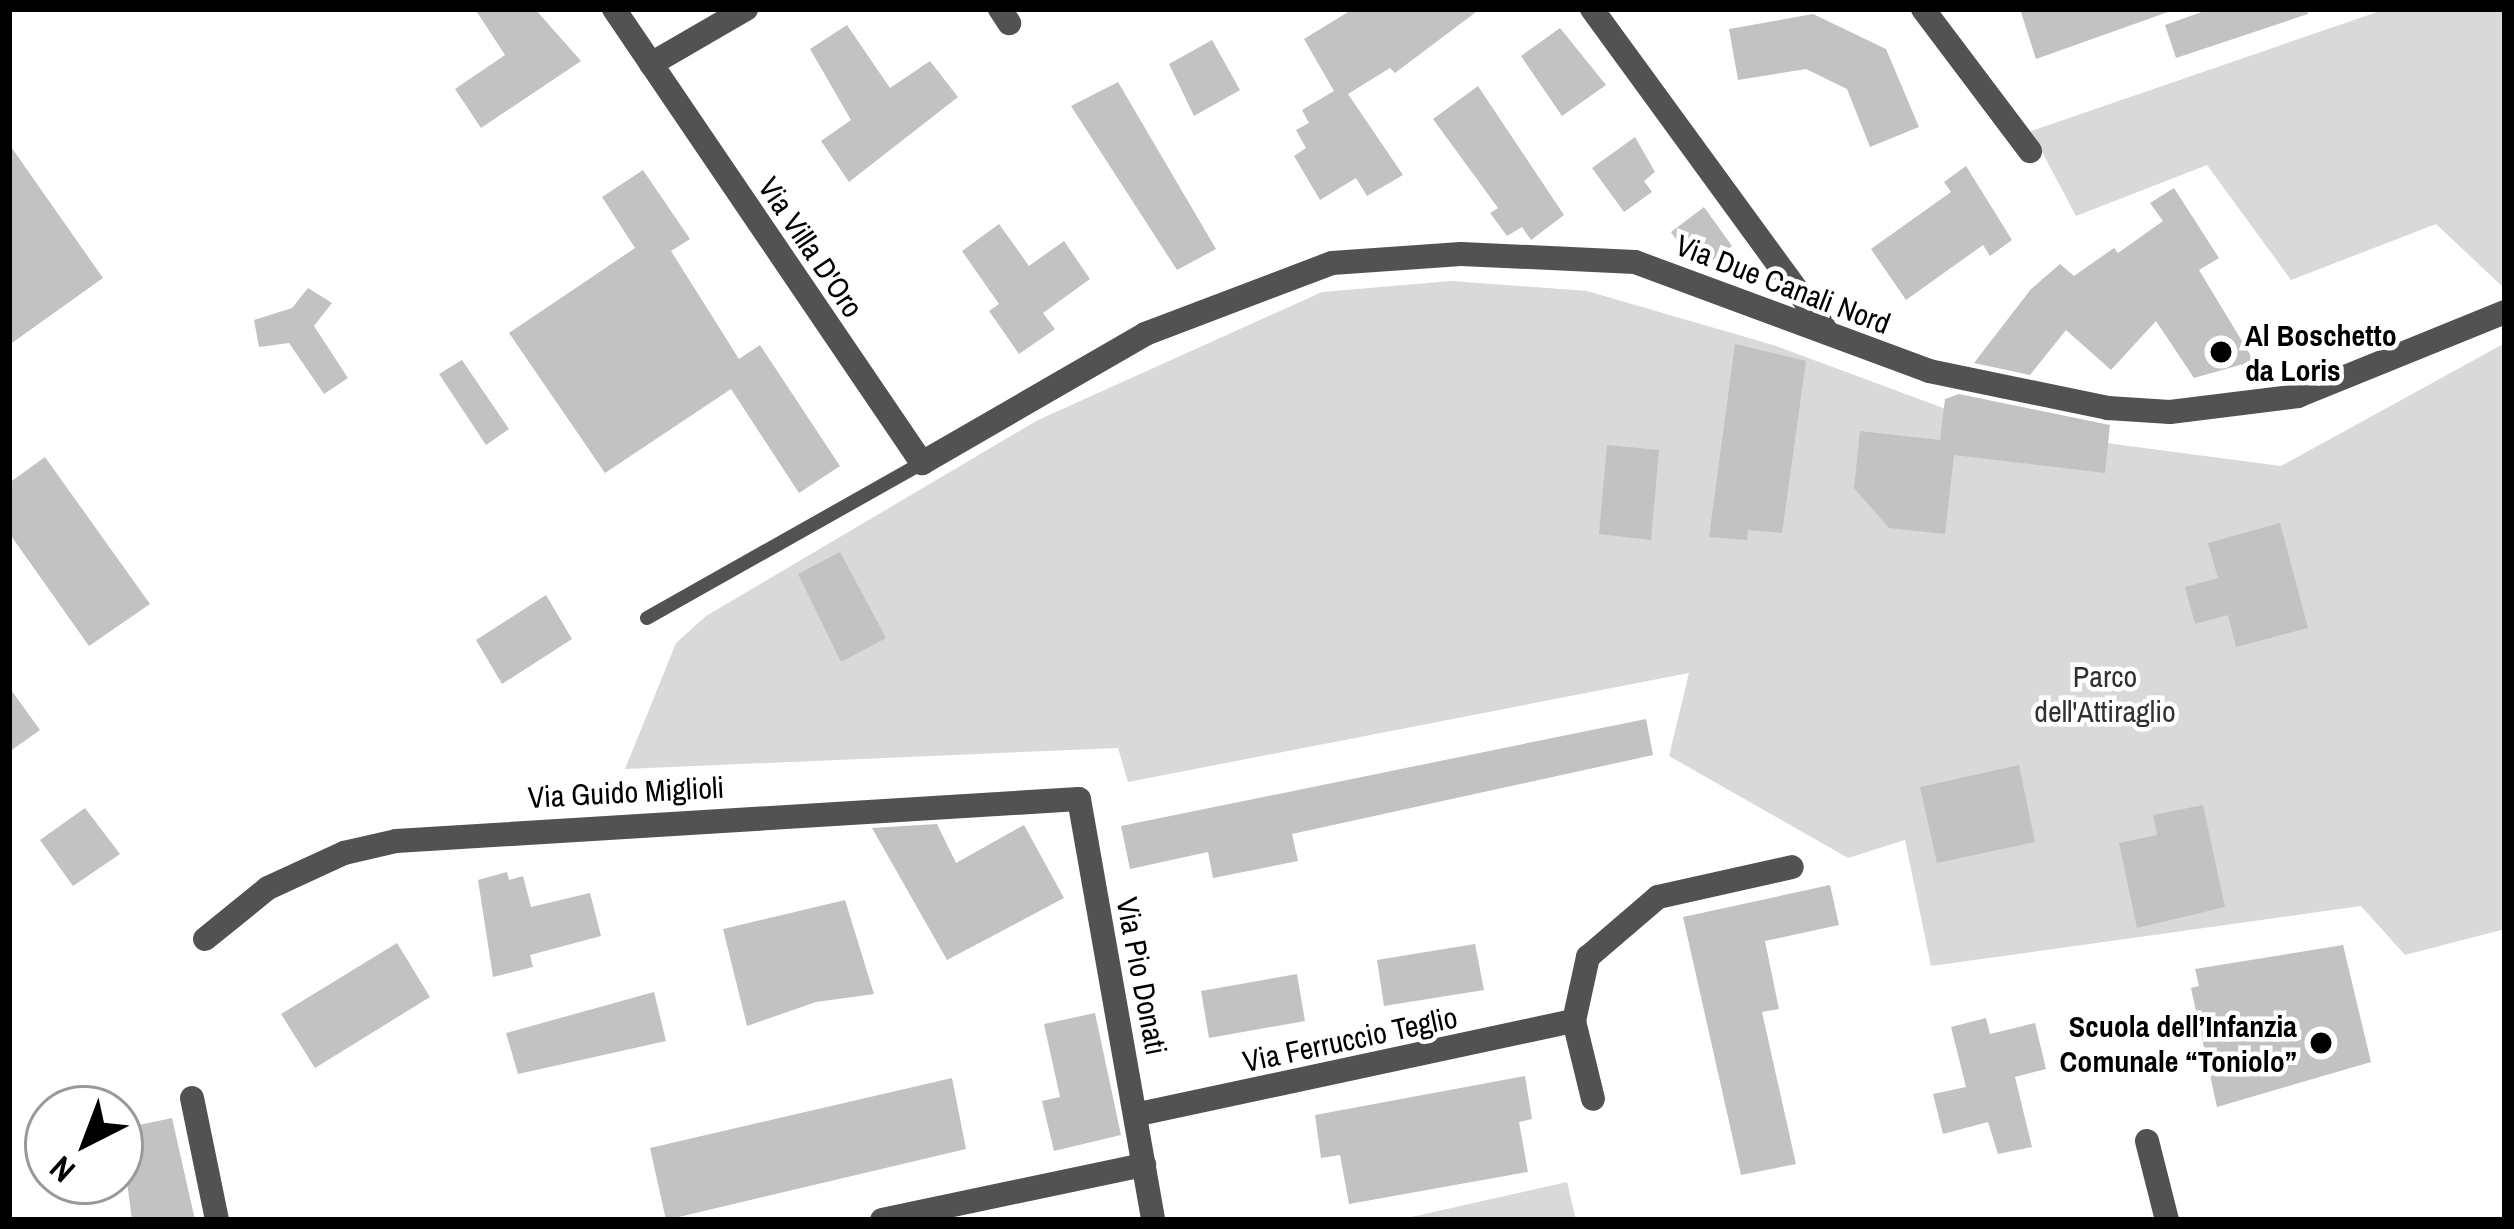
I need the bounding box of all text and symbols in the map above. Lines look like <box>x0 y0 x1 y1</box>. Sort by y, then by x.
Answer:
street label: Via Villa D'Oro <box>751 170 871 324</box>
street label: Via Due Canali Nord <box>1671 227 1895 341</box>
place label: Al Boschetto da Loris <box>2245 317 2397 388</box>
marker: Al Boschetto da Loris <box>2208 339 2234 365</box>
park label: Parco dell'Attiraglio <box>2034 658 2176 728</box>
street label: Via Guido Miglioli <box>527 769 725 815</box>
street label: Via Pio Donati <box>1109 894 1175 1058</box>
street label: Via Ferruccio Teglio <box>1239 999 1461 1079</box>
place label: Scuola dell’Infanzia Comunale “Toniolo” <box>2060 1008 2297 1078</box>
marker: Scuola dell’Infanzia Comunale “Toniolo” <box>2308 1030 2334 1056</box>
north arrow <box>24 1085 144 1205</box>
text: N <box>40 1147 84 1192</box>

